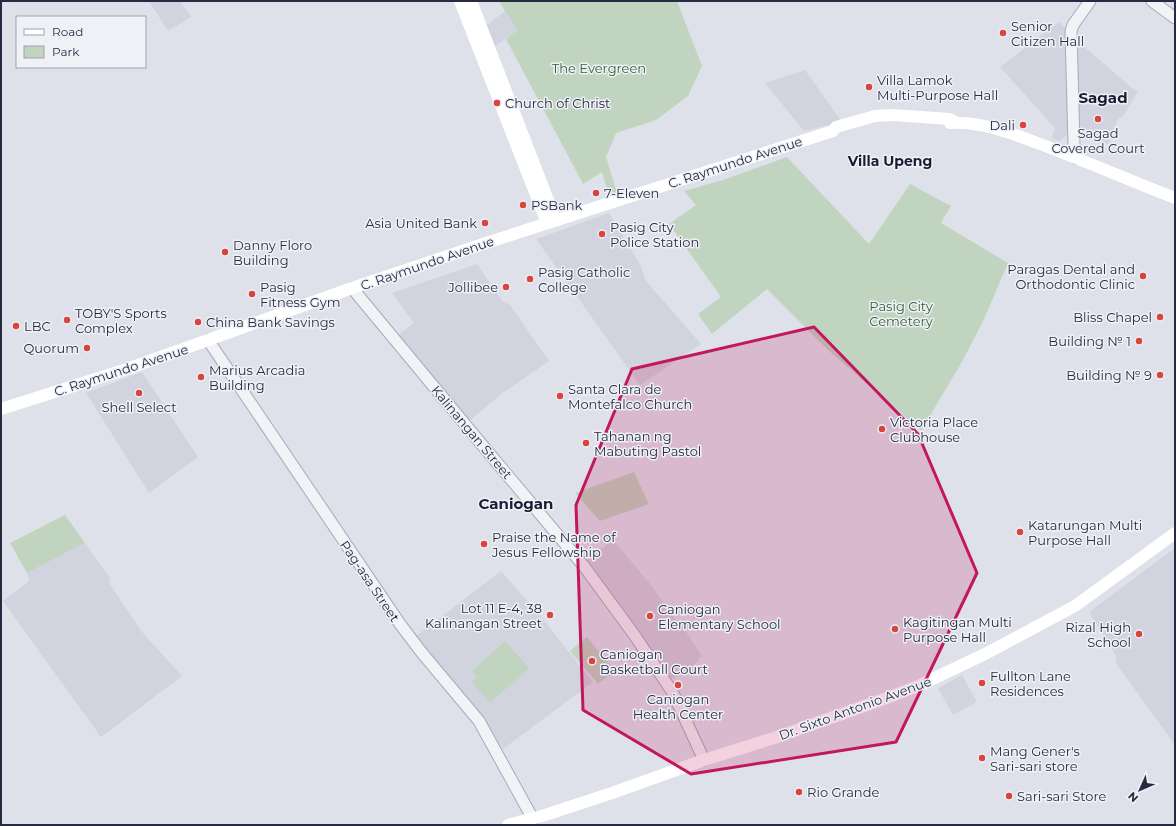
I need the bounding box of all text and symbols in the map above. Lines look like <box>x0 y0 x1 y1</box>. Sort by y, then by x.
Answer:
legend <box>16 16 146 68</box>
place label: Senior Citizen Hall <box>1011 18 1084 49</box>
text: Road <box>52 24 83 39</box>
marker: Senior Citizen Hall <box>998 28 1008 38</box>
text: Park <box>52 44 80 59</box>
park label: The Evergreen <box>552 60 646 76</box>
place label: Villa Lamok Multi-Purpose Hall <box>877 72 998 103</box>
marker: Villa Lamok Multi-Purpose Hall <box>864 82 874 92</box>
district label: Sagad <box>1078 88 1128 107</box>
place label: Church of Christ <box>505 95 610 111</box>
marker: Church of Christ <box>492 98 502 108</box>
marker: Sagad Covered Court <box>1093 114 1103 124</box>
place label: Dali <box>990 117 1015 133</box>
marker: Dali <box>1018 120 1028 130</box>
place label: Sagad Covered Court <box>1051 125 1145 156</box>
street label: C. Raymundo Avenue <box>666 133 804 191</box>
district label: Villa Upeng <box>847 152 932 170</box>
place label: 7-Eleven <box>604 185 659 201</box>
marker: 7-Eleven <box>591 188 601 198</box>
place label: PSBank <box>531 197 583 213</box>
marker: PSBank <box>518 200 528 210</box>
place label: Asia United Bank <box>365 215 477 231</box>
marker: Asia United Bank <box>480 218 490 228</box>
place label: Pasig City Police Station <box>610 219 699 250</box>
marker: Pasig City Police Station <box>597 229 607 239</box>
street label: C. Raymundo Avenue <box>358 233 496 293</box>
place label: Danny Floro Building <box>233 237 312 268</box>
marker: Danny Floro Building <box>220 247 230 257</box>
place label: Paragas Dental and Orthodontic Clinic <box>1007 261 1135 292</box>
place label: Pasig Catholic College <box>538 264 630 295</box>
marker: Paragas Dental and Orthodontic Clinic <box>1138 271 1148 281</box>
marker: Pasig Catholic College <box>525 274 535 284</box>
place label: Pasig Fitness Gym <box>260 279 341 310</box>
place label: Jollibee <box>447 279 498 295</box>
marker: Jollibee <box>501 282 511 292</box>
marker: Pasig Fitness Gym <box>247 289 257 299</box>
park label: Pasig City Cemetery <box>869 298 934 329</box>
place label: TOBY'S Sports Complex <box>75 305 167 336</box>
place label: Bliss Chapel <box>1073 309 1152 325</box>
marker: Bliss Chapel <box>1155 312 1165 322</box>
place label: China Bank Savings <box>206 314 335 330</box>
marker: TOBY'S Sports Complex <box>62 315 72 325</box>
marker: China Bank Savings <box>193 317 203 327</box>
place label: LBC <box>24 318 51 334</box>
marker: LBC <box>11 321 21 331</box>
place label: Building № 1 <box>1048 333 1131 349</box>
marker: Building № 1 <box>1134 336 1144 346</box>
place label: Quorum <box>23 340 79 356</box>
street label: C. Raymundo Avenue <box>52 341 190 399</box>
marker: Quorum <box>82 343 92 353</box>
place label: Marius Arcadia Building <box>209 362 306 393</box>
place label: Building № 9 <box>1066 367 1152 383</box>
marker: Building № 9 <box>1155 370 1165 380</box>
marker: Marius Arcadia Building <box>196 372 206 382</box>
place label: Santa Clara de Montefalco Church <box>568 381 692 412</box>
street label: Kalinangan Street <box>428 382 516 482</box>
marker: Shell Select <box>134 388 144 398</box>
marker: Santa Clara de Montefalco Church <box>555 391 565 401</box>
place label: Shell Select <box>102 399 176 415</box>
place label: Victoria Place Clubhouse <box>890 414 978 445</box>
marker: Victoria Place Clubhouse <box>877 424 887 434</box>
place label: Tahanan ng Mabuting Pastol <box>594 428 701 459</box>
marker: Tahanan ng Mabuting Pastol <box>581 438 591 448</box>
district label: Caniogan <box>479 494 553 513</box>
place label: Katarungan Multi Purpose Hall <box>1028 517 1142 548</box>
marker: Katarungan Multi Purpose Hall <box>1015 527 1025 537</box>
place label: Praise the Name of Jesus Fellowship <box>491 529 616 560</box>
street label: Pag-asa Street <box>337 537 403 625</box>
marker: Praise the Name of Jesus Fellowship <box>479 539 489 549</box>
place label: Lot 11 E-4, 38 Kalinangan Street <box>425 600 542 631</box>
place label: Caniogan Elementary School <box>658 601 781 632</box>
marker: Lot 11 E-4, 38 Kalinangan Street <box>545 610 555 620</box>
marker: Caniogan Elementary School <box>645 611 655 621</box>
place label: Kagitingan Multi Purpose Hall <box>903 614 1012 645</box>
place label: Rizal High School <box>1065 619 1131 650</box>
marker: Kagitingan Multi Purpose Hall <box>890 624 900 634</box>
marker: Rizal High School <box>1134 629 1144 639</box>
place label: Caniogan Basketball Court <box>600 646 708 677</box>
marker: Caniogan Basketball Court <box>587 656 597 666</box>
place label: Fullton Lane Residences <box>990 668 1071 699</box>
street label: Dr. Sixto Antonio Avenue <box>777 673 934 743</box>
marker: Fullton Lane Residences <box>977 678 987 688</box>
marker: Caniogan Health Center <box>673 680 683 690</box>
place label: Caniogan Health Center <box>633 691 723 722</box>
place label: Mang Gener's Sari-sari store <box>990 743 1080 774</box>
marker: Mang Gener's Sari-sari store <box>977 753 987 763</box>
north arrow <box>1120 770 1160 810</box>
place label: Rio Grande <box>807 784 879 800</box>
marker: Rio Grande <box>794 787 804 797</box>
place label: Sari-sari Store <box>1017 788 1106 804</box>
text: N <box>1125 789 1141 805</box>
marker: Sari-sari Store <box>1004 791 1014 801</box>

